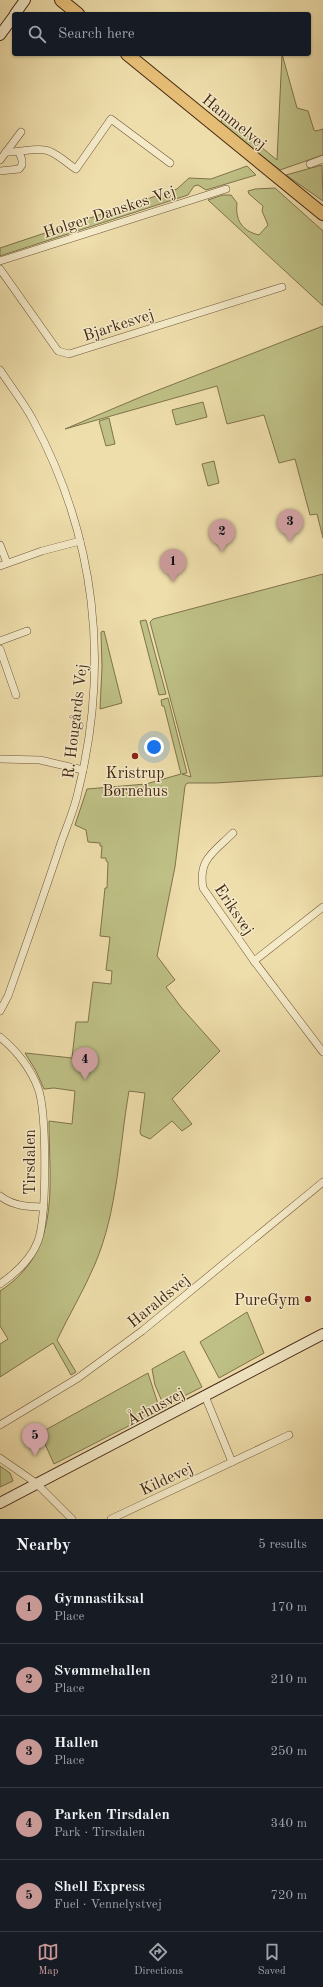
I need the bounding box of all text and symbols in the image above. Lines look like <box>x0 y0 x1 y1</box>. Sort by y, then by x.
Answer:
search box <box>12 12 311 56</box>
icon: search <box>26 23 48 45</box>
text: Search here <box>58 27 135 42</box>
street label: Hammelvej <box>198 92 269 153</box>
street label: Holger Danskes Vej <box>41 184 178 242</box>
street label: Bjarkesvej <box>81 307 156 345</box>
pin: 3 <box>277 509 303 542</box>
pin: 2 <box>209 519 235 552</box>
pin: 1 <box>160 549 186 582</box>
street label: R. Hougårds Vej <box>61 663 91 780</box>
your location <box>144 737 164 757</box>
marker: Kristrup Børnehus <box>130 751 140 761</box>
place label: Kristrup Børnehus <box>102 766 168 800</box>
street label: Eriksvej <box>211 882 256 938</box>
pin: 4 <box>72 1047 98 1080</box>
street label: Tirsdalen <box>23 1129 39 1195</box>
street label: Haraldsvej <box>125 1272 193 1331</box>
place label: PureGym <box>234 1293 300 1309</box>
marker: PureGym <box>303 1294 313 1304</box>
street label: Århusvej <box>122 1381 188 1430</box>
pin: 5 <box>22 1423 48 1456</box>
street label: Kildevej <box>138 1461 196 1499</box>
text: Nearby <box>16 1537 71 1554</box>
text: 5 results <box>258 1538 307 1551</box>
text: Gymnastiksal <box>54 1592 144 1607</box>
text: 1 <box>25 1601 33 1614</box>
text: 170 m <box>270 1601 307 1614</box>
text: Place <box>54 1610 84 1623</box>
text: Svømmehallen <box>54 1664 151 1679</box>
text: 2 <box>25 1673 33 1686</box>
text: 210 m <box>270 1673 307 1686</box>
text: Place <box>54 1682 84 1695</box>
text: Hallen <box>54 1736 99 1751</box>
text: 3 <box>25 1745 33 1758</box>
text: 250 m <box>270 1745 307 1758</box>
text: Place <box>54 1754 84 1767</box>
text: Parken Tirsdalen <box>54 1808 170 1823</box>
text: 4 <box>25 1817 33 1830</box>
text: 340 m <box>270 1817 307 1830</box>
text: Park · Tirsdalen <box>54 1826 145 1839</box>
text: Shell Express <box>54 1880 145 1895</box>
text: 5 <box>25 1889 33 1902</box>
text: 720 m <box>270 1889 307 1902</box>
text: Fuel · Vennelystvej <box>54 1898 162 1911</box>
tab: Map <box>37 1941 59 1979</box>
tab: Directions <box>134 1941 183 1979</box>
tab: Saved <box>258 1941 286 1979</box>

